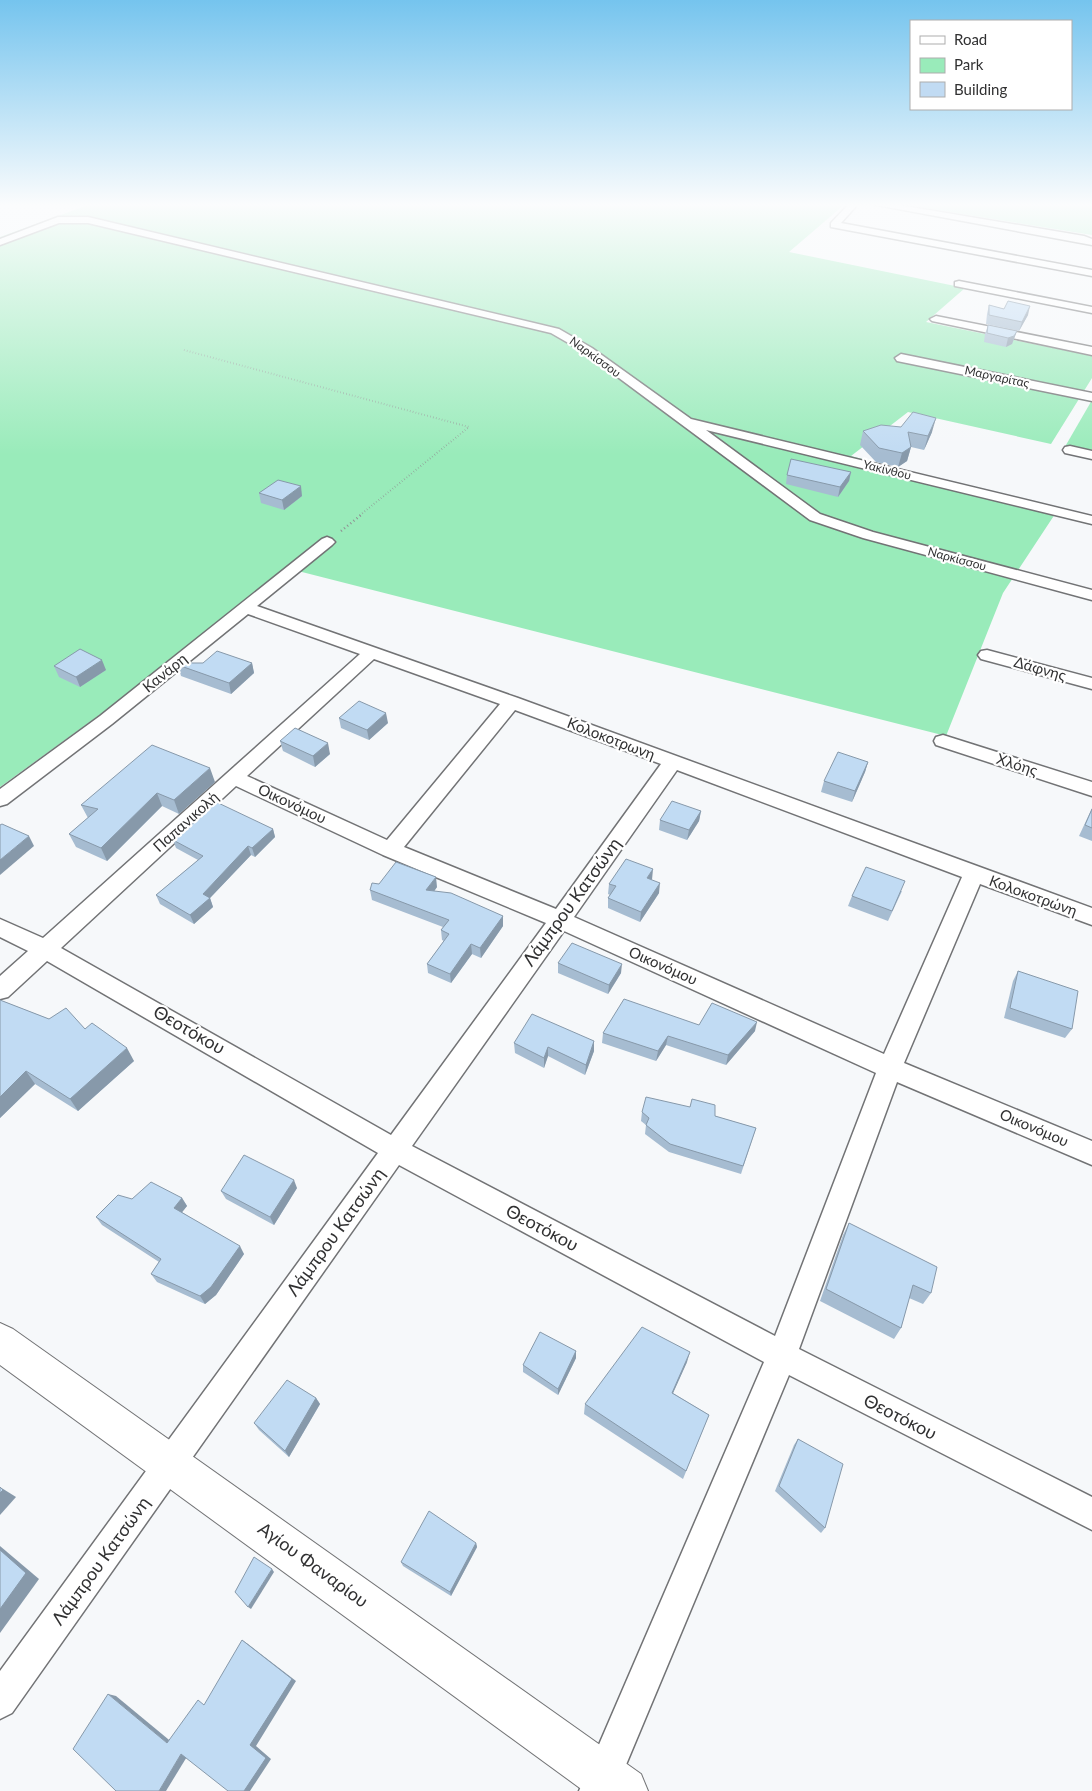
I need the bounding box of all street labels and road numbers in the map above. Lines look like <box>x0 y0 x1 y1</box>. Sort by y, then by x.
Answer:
street label: Ναρκίσσου <box>567 333 624 380</box>
street label: Μαργαρίτας <box>963 362 1031 391</box>
street label: Υακίνθου <box>861 456 913 483</box>
street label: Ναρκίσσου <box>926 544 988 574</box>
street label: Κανάρη <box>139 649 190 696</box>
street label: Δάφνης <box>1012 652 1068 684</box>
street label: Κολοκοτρωνη <box>565 713 658 763</box>
street label: Χλόης <box>995 749 1040 779</box>
street label: Οικονόμου <box>255 779 329 827</box>
street label: Παπανικολή <box>149 787 222 855</box>
street label: Λάμπρου Κατσώνη <box>517 833 625 970</box>
street label: Κολοκοτρώνη <box>987 871 1080 919</box>
street label: Οικονόμου <box>626 942 700 988</box>
street label: Θεοτόκου <box>150 1000 229 1058</box>
street label: Οικονόμου <box>997 1105 1072 1150</box>
street label: Λάμπρου Κατσώνη <box>281 1163 389 1300</box>
street label: Θεοτόκου <box>502 1199 583 1255</box>
street label: Θεοτόκου <box>860 1388 941 1444</box>
street label: Λάμπρου Κατσώνη <box>46 1492 154 1629</box>
street label: Αγίου Φαναρίου <box>254 1517 373 1611</box>

